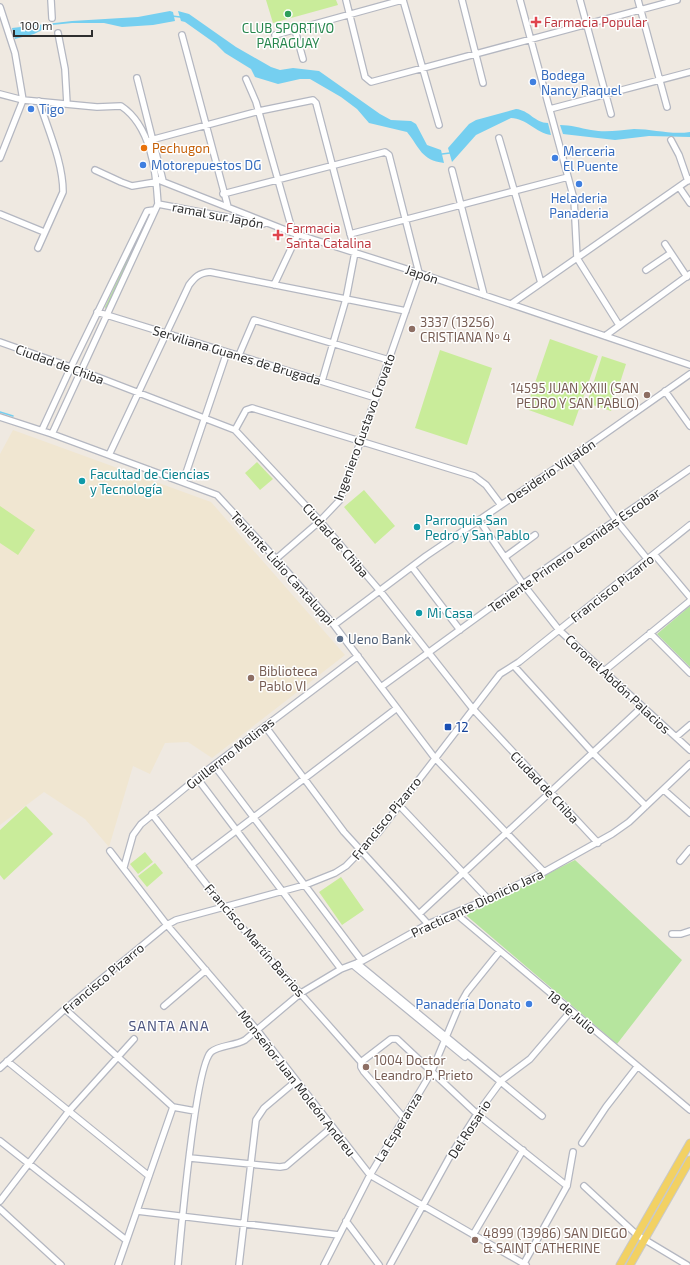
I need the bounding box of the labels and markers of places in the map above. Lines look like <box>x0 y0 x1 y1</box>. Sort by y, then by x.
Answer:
marker: CLUB SPORTIVO PARAGUAY <box>283 9 293 19</box>
place label: Farmacia Popular <box>544 14 647 30</box>
marker: Farmacia Popular <box>531 17 541 27</box>
place label: CLUB SPORTIVO PARAGUAY <box>242 20 334 51</box>
place label: Bodega Nancy Raquel <box>541 67 622 98</box>
marker: Bodega Nancy Raquel <box>528 77 538 87</box>
place label: Tigo <box>39 101 64 117</box>
marker: Tigo <box>26 104 36 114</box>
place label: Pechugon <box>152 140 210 156</box>
marker: Pechugon <box>139 143 149 153</box>
place label: Merceria El Puente <box>563 143 618 174</box>
marker: Merceria El Puente <box>550 153 560 163</box>
place label: Motorepuestos DG <box>151 157 261 173</box>
marker: Motorepuestos DG <box>138 160 148 170</box>
marker: Heladeria Panaderia <box>574 179 584 189</box>
place label: Heladeria Panaderia <box>549 190 609 221</box>
place label: Farmacia Santa Catalina <box>286 220 371 251</box>
marker: Farmacia Santa Catalina <box>273 230 283 240</box>
place label: 3337 (13256) CRISTIANA Nº 4 <box>420 314 511 345</box>
marker: 3337 (13256) CRISTIANA Nº 4 <box>407 324 417 334</box>
place label: 14595 JUAN XXIII (SAN PEDRO Y SAN PABLO) <box>511 380 639 411</box>
marker: 14595 JUAN XXIII (SAN PEDRO Y SAN PABLO) <box>642 390 652 400</box>
place label: Facultad de Ciencias y Tecnología <box>90 466 210 497</box>
marker: Facultad de Ciencias y Tecnología <box>77 476 87 486</box>
place label: Parroquia San Pedro y San Pablo <box>425 512 530 543</box>
marker: Parroquia San Pedro y San Pablo <box>412 522 422 532</box>
place label: Mi Casa <box>427 605 473 621</box>
marker: Mi Casa <box>414 608 424 618</box>
place label: Ueno Bank <box>348 631 411 647</box>
marker: Ueno Bank <box>335 634 345 644</box>
place label: Biblioteca Pablo VI <box>259 663 318 694</box>
marker: Biblioteca Pablo VI <box>246 673 256 683</box>
place label: 12 <box>456 719 468 735</box>
marker: 12 <box>443 722 453 732</box>
place label: Panadería Donato <box>416 996 521 1012</box>
marker: Panadería Donato <box>524 999 534 1009</box>
place label: 1004 Doctor Leandro P. Prieto <box>374 1052 473 1083</box>
marker: 1004 Doctor Leandro P. Prieto <box>361 1062 371 1072</box>
place label: 4899 (13986) SAN DIEGO & SAINT CATHERINE <box>483 1225 627 1256</box>
marker: 4899 (13986) SAN DIEGO & SAINT CATHERINE <box>470 1235 480 1245</box>

